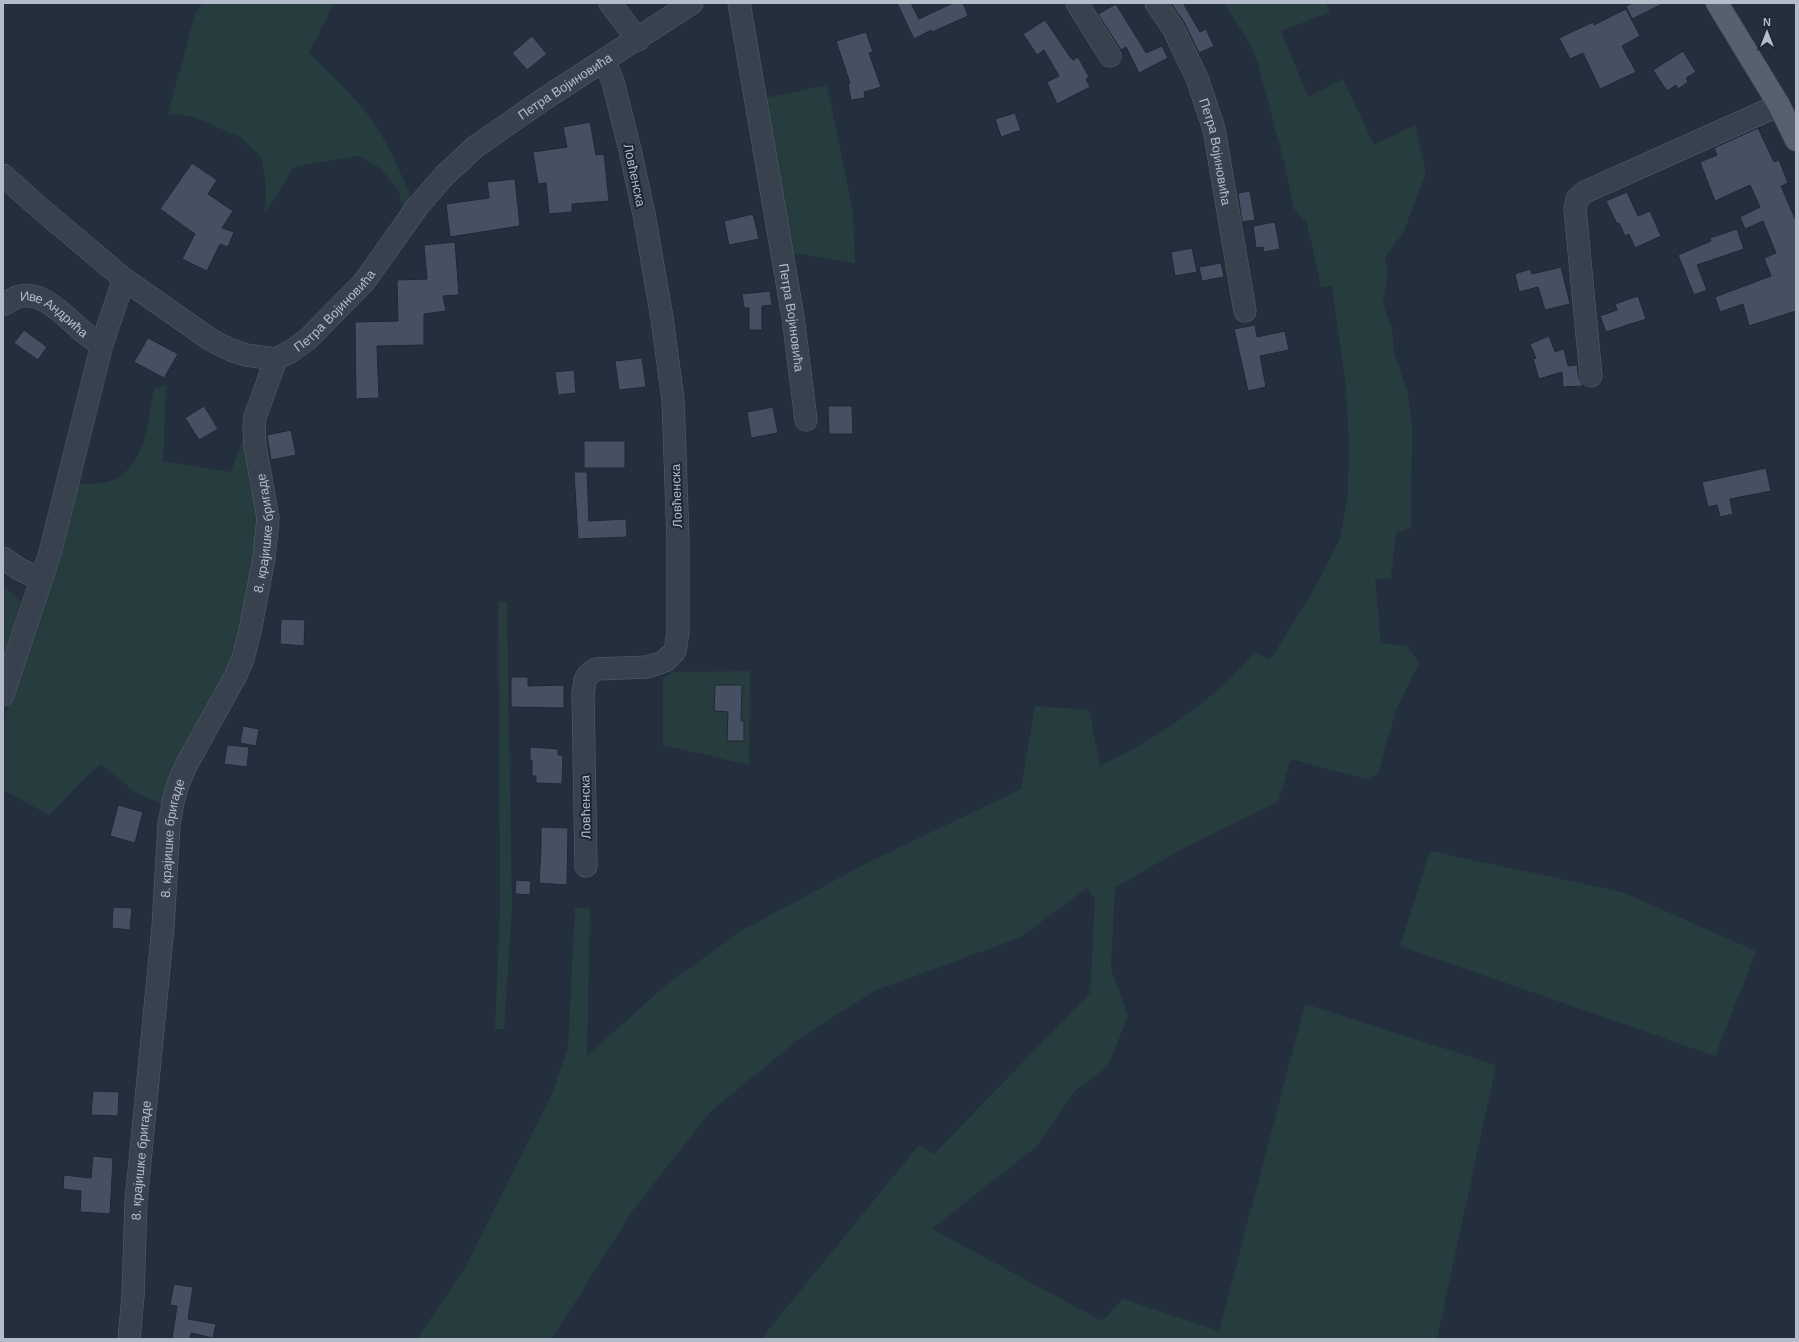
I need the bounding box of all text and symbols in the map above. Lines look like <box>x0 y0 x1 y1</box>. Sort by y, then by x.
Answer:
north arrow <box>1747 12 1787 52</box>
text: N <box>1763 16 1771 28</box>
street label: Петра Војиновића <box>515 50 615 123</box>
street label: Петра Војиновића <box>1196 96 1234 207</box>
street label: Ловћенска <box>621 142 649 209</box>
street label: Петра Војиновића <box>776 262 807 373</box>
street label: Петра Војиновића <box>291 266 379 355</box>
street label: Иве Андрића <box>20 288 92 341</box>
street label: Ловћенска <box>668 463 685 528</box>
street label: 8. крајишке бригаде <box>250 472 276 594</box>
street label: Ловћенска <box>577 774 594 839</box>
street label: 8. крајишке бригаде <box>158 777 187 898</box>
street label: 8. крајишке бригаде <box>128 1100 154 1221</box>

